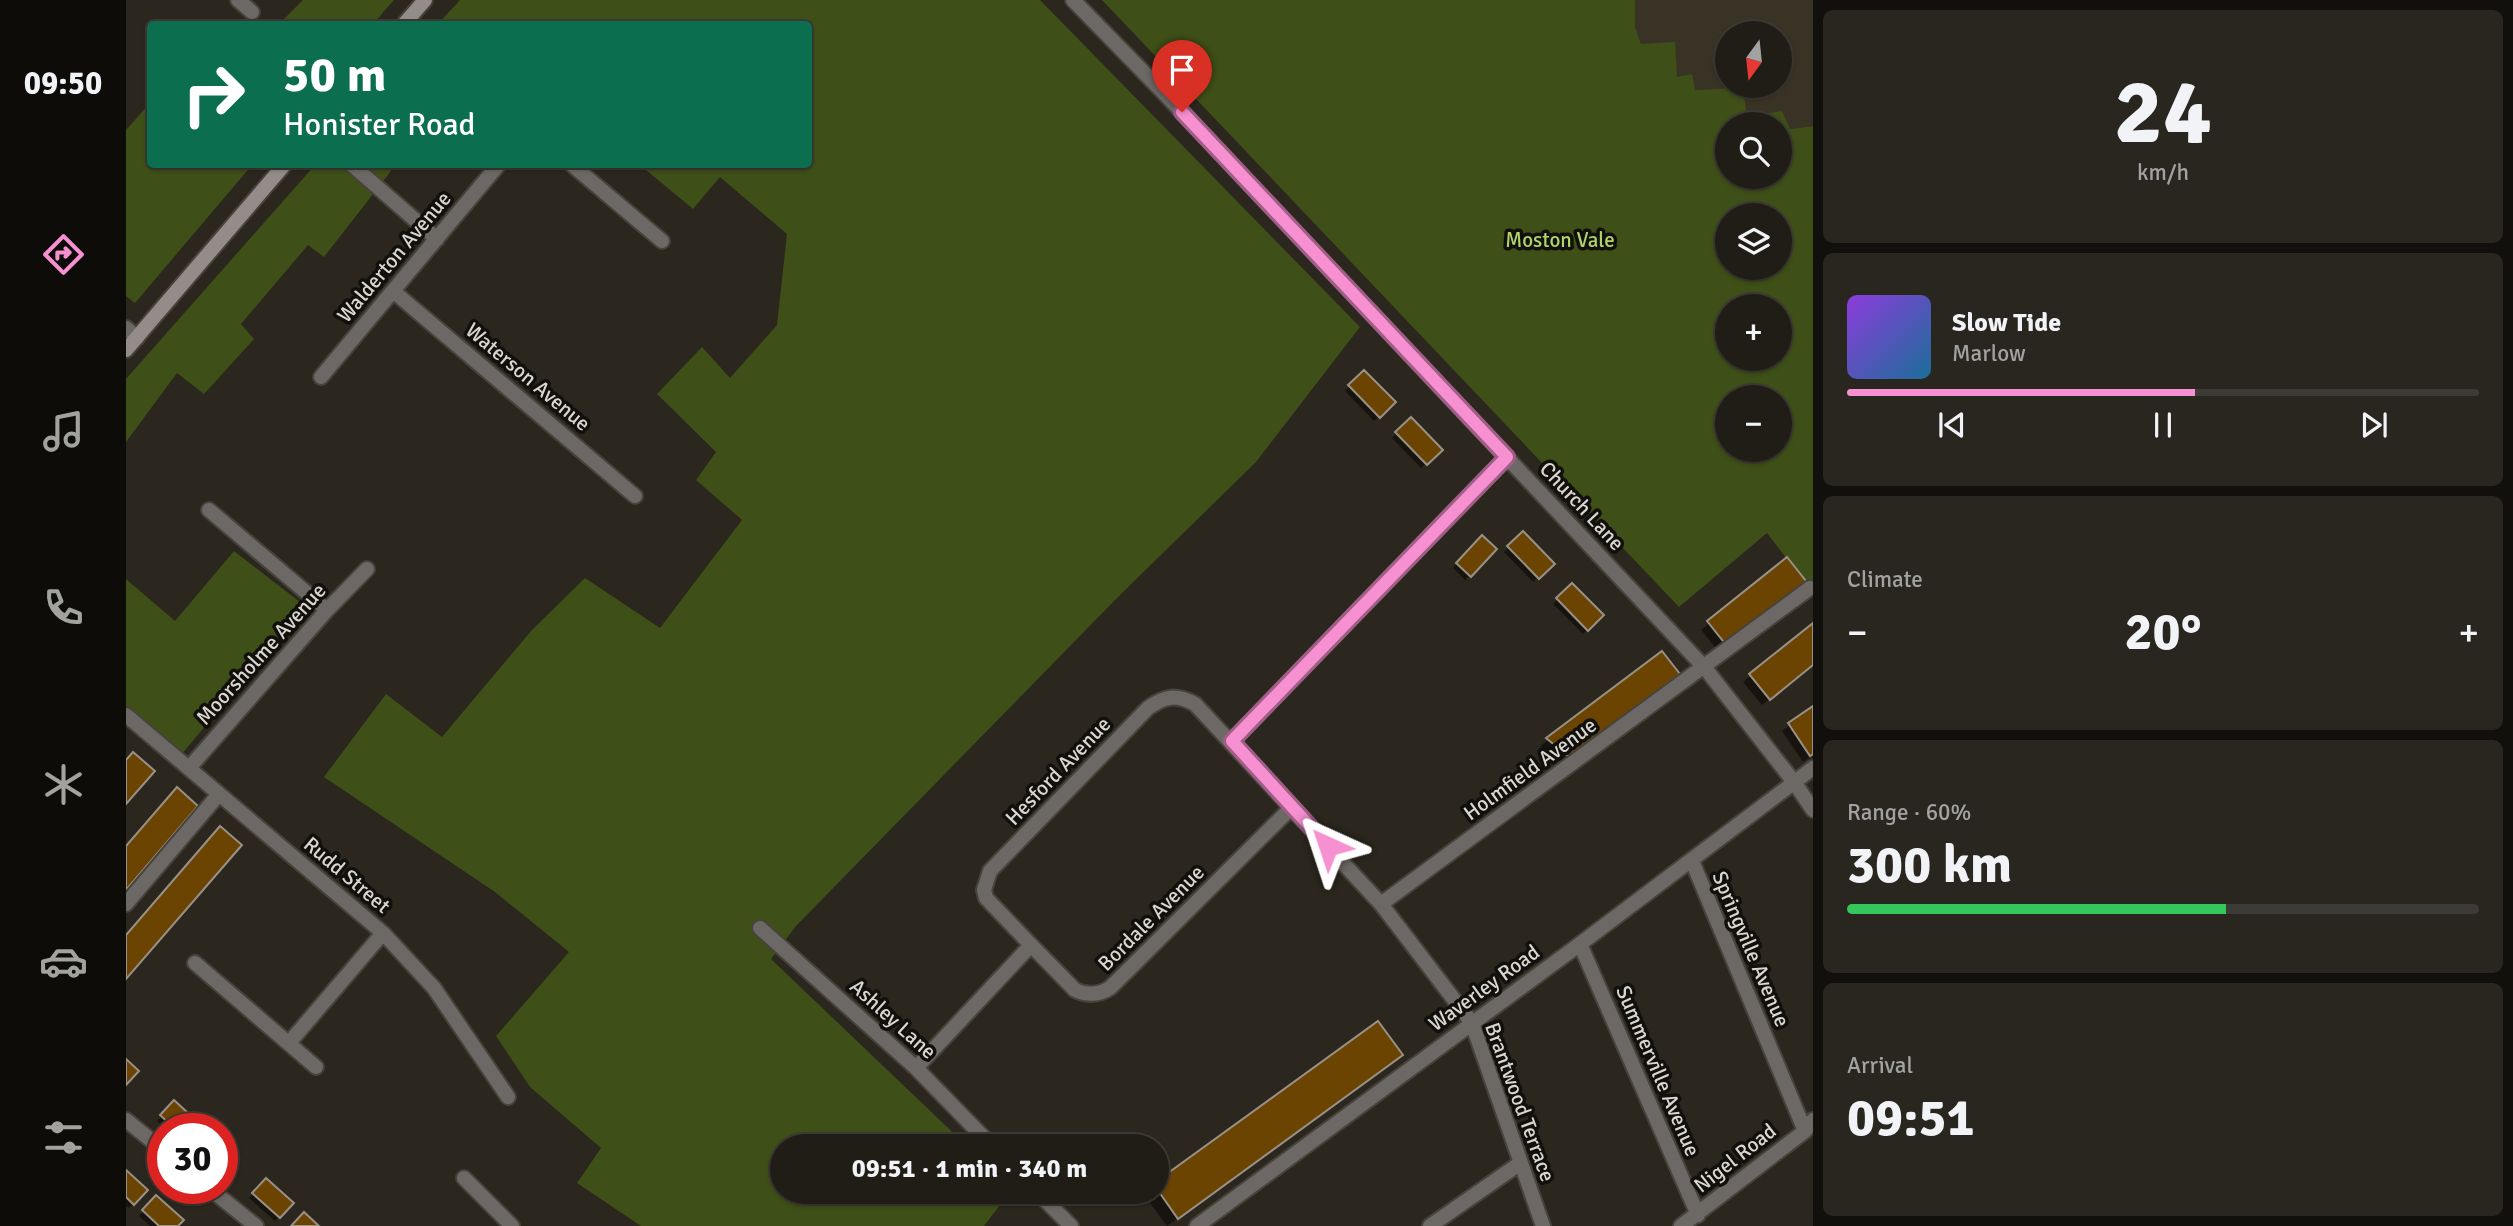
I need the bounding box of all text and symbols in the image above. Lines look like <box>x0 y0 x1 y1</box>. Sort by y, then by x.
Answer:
north arrow <box>1715 21 1792 98</box>
map controls <box>1715 21 1792 462</box>
pin <box>1152 40 1212 112</box>
text: 50 m <box>283 45 386 105</box>
icon: right <box>168 49 259 140</box>
icon: arrive <box>1163 51 1201 89</box>
text: 24 <box>2114 56 2212 169</box>
text: 09:50 <box>24 64 102 103</box>
text: Honister Road <box>283 105 476 144</box>
button: search <box>1715 112 1792 189</box>
text: km/h <box>2137 158 2189 187</box>
street label: Walderton Avenue <box>332 186 456 328</box>
button: layers <box>1715 203 1792 280</box>
park label: Moston Vale <box>1505 227 1615 253</box>
icon: directions <box>39 230 88 279</box>
button: + <box>1715 294 1792 371</box>
text: Slow Tide <box>1952 307 2061 339</box>
street label: Waterson Avenue <box>460 317 596 437</box>
text: Marlow <box>1952 339 2026 368</box>
button: − <box>1715 385 1792 462</box>
icon: previous <box>1933 406 1971 444</box>
icon: pause <box>2144 406 2182 444</box>
icon: next <box>2355 406 2393 444</box>
icon: music <box>39 407 88 456</box>
street label: Church Lane <box>1534 456 1630 556</box>
text: Climate <box>1847 565 1923 594</box>
street label: Moorsholme Avenue <box>191 578 331 730</box>
icon: phone <box>39 583 88 632</box>
text: 20° <box>2125 600 2201 664</box>
text: − <box>1847 609 1868 656</box>
text: + <box>2458 609 2479 656</box>
street label: Hesford Avenue <box>1000 711 1116 831</box>
street label: Holmfield Avenue <box>1458 712 1602 826</box>
icon: climate <box>39 760 88 809</box>
text: Range · 60% <box>1847 798 1971 827</box>
position arrow <box>1291 809 1365 883</box>
street label: Rudd Street <box>298 831 396 919</box>
text: 300 km <box>1847 833 2012 897</box>
street label: Bordale Avenue <box>1092 859 1210 977</box>
street label: Springville Avenue <box>1706 867 1796 1031</box>
icon: car <box>39 937 88 986</box>
street label: Waverley Road <box>1424 939 1544 1037</box>
street label: Ashley Lane <box>844 973 942 1065</box>
street label: Summerville Avenue <box>1610 982 1706 1160</box>
street label: Brantwood Terrace <box>1479 1019 1561 1185</box>
text: Arrival <box>1847 1051 1913 1080</box>
text: 09:51 <box>1847 1086 1975 1150</box>
icon: filters <box>39 1113 88 1162</box>
speed limit sign: 30 <box>147 1113 238 1204</box>
street label: Nigel Road <box>1689 1118 1781 1198</box>
text: 09:51 · 1 min · 340 m <box>852 1153 1087 1185</box>

